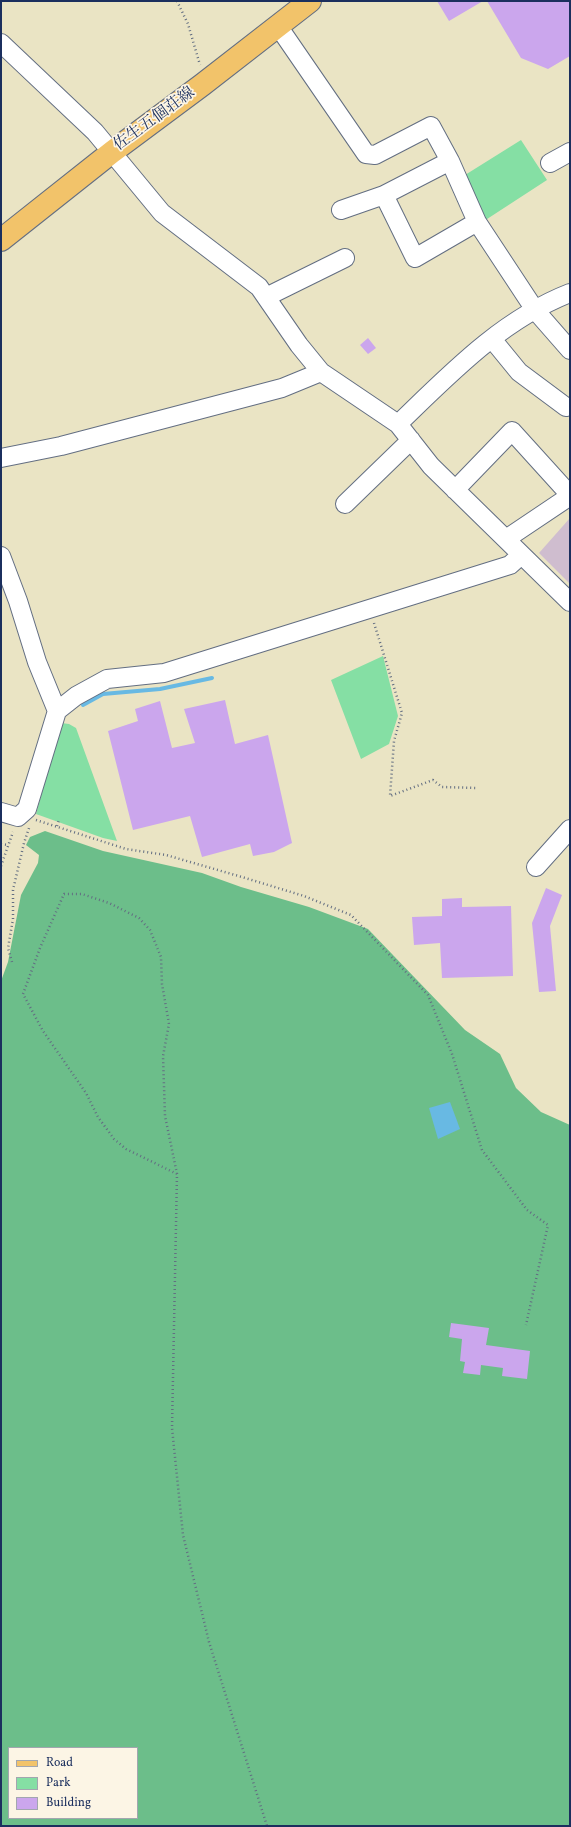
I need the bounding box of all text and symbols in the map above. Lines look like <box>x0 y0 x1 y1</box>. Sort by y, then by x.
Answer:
street label: 佐生五個荘線 <box>111 84 199 156</box>
legend <box>8 1747 138 1819</box>
text: Road <box>46 1755 73 1771</box>
text: Park <box>46 1775 71 1791</box>
text: Building <box>46 1795 91 1811</box>

